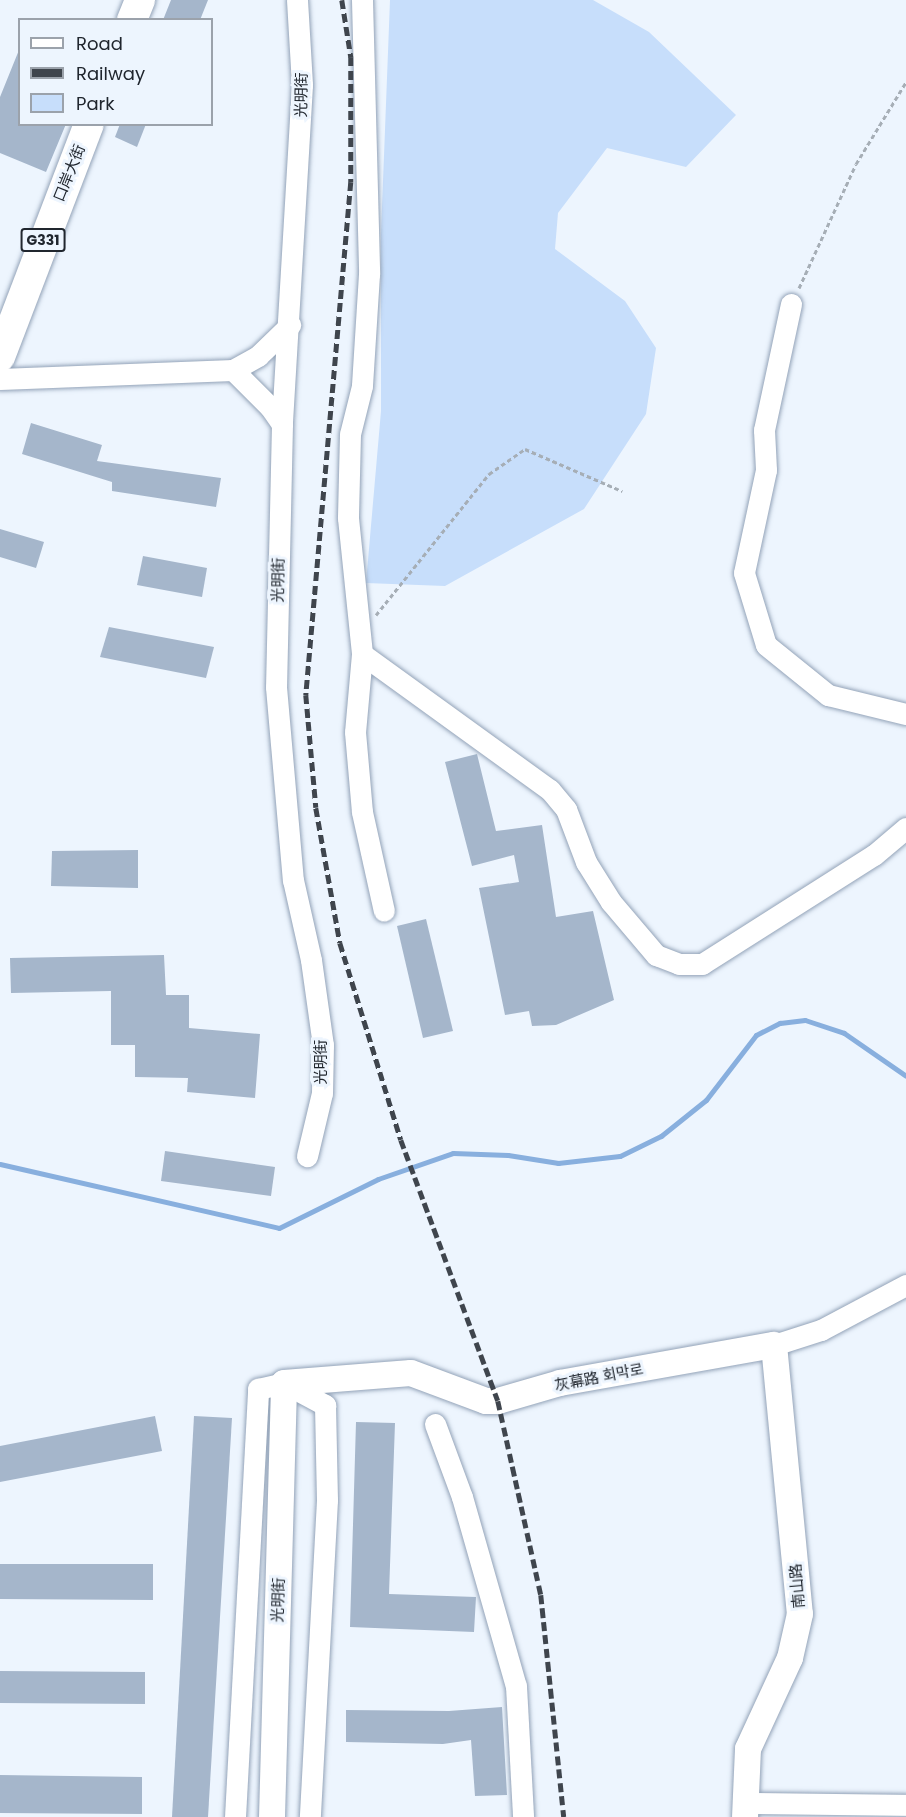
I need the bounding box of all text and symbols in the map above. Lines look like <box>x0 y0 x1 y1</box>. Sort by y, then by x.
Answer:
legend <box>18 18 213 126</box>
text: Road <box>76 31 123 56</box>
text: Railway <box>76 61 145 86</box>
street label: 光明街 <box>292 72 310 118</box>
text: Park <box>76 91 115 116</box>
street label: 口岸大街 <box>49 142 89 204</box>
road number: G331 <box>20 229 66 251</box>
street label: 光明街 <box>269 557 287 603</box>
street label: 光明街 <box>312 1040 330 1084</box>
street label: 灰幕路 회막로 <box>553 1360 645 1394</box>
street label: 南山路 <box>786 1563 808 1609</box>
street label: 光明街 <box>268 1577 288 1623</box>

